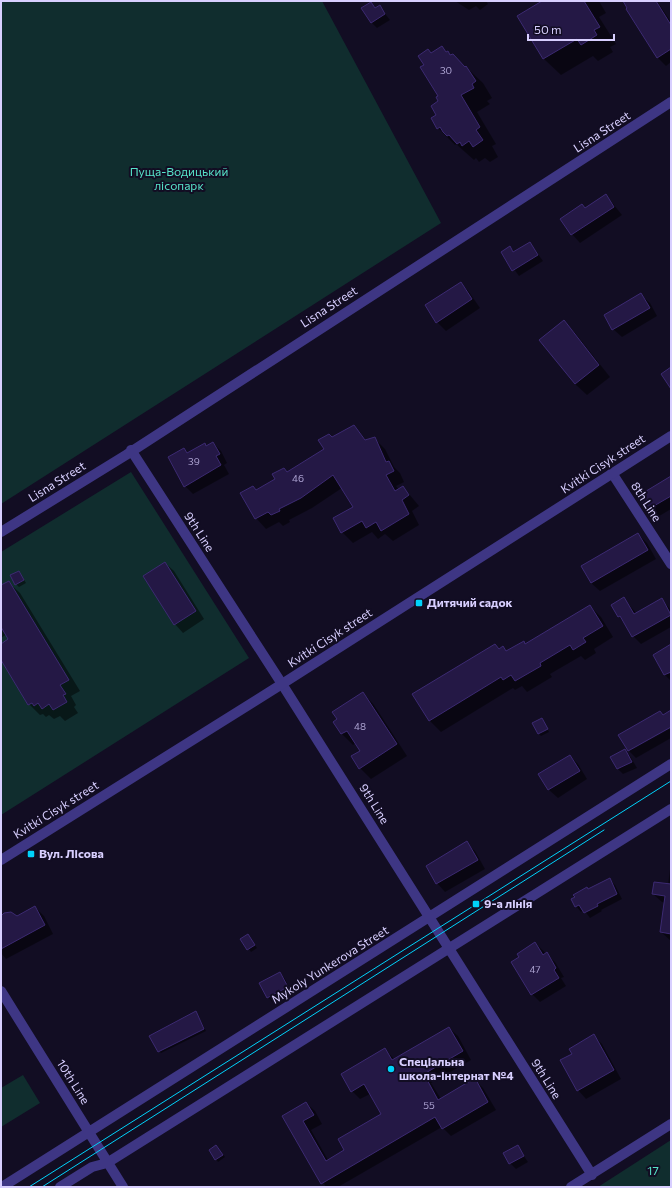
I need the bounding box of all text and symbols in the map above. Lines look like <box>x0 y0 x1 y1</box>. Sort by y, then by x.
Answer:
scale bar <box>528 16 614 42</box>
text: 50 m <box>534 22 562 36</box>
house number: 30 <box>440 64 452 76</box>
street label: Lisna Street <box>570 108 632 155</box>
park label: Пуща-Водицький лісопарк <box>130 164 228 192</box>
street label: Lisna Street <box>297 283 359 330</box>
street label: Kvitki Cisyk street <box>558 431 647 496</box>
house number: 39 <box>188 455 200 467</box>
street label: Lisna Street <box>25 458 88 504</box>
house number: 46 <box>292 472 304 484</box>
street label: 8th Line <box>629 479 665 524</box>
street label: 9th Line <box>182 509 218 554</box>
place label: Дитячий садок <box>427 595 513 609</box>
marker: Дитячий садок <box>414 598 424 608</box>
street label: Kvitki Cisyk street <box>285 605 374 670</box>
house number: 48 <box>354 720 366 732</box>
street label: Kvitki Cisyk street <box>10 777 101 841</box>
street label: 9th Line <box>357 781 393 826</box>
place label: Вул. Лісова <box>39 846 104 860</box>
marker: Вул. Лісова <box>26 849 36 859</box>
place label: 9-а лінія <box>484 896 532 910</box>
marker: 9-а лінія <box>471 899 481 909</box>
street label: Mykoly Yunkerova Street <box>268 922 391 1006</box>
house number: 47 <box>529 963 541 975</box>
place label: Спеціальна школа-інтернат №4 <box>399 1054 514 1082</box>
street label: 10th Line <box>55 1056 93 1106</box>
street label: 9th Line <box>529 1056 565 1101</box>
marker: Спеціальна школа-інтернат №4 <box>386 1064 396 1074</box>
house number: 55 <box>423 1099 435 1111</box>
park label: 17 <box>647 1163 659 1177</box>

